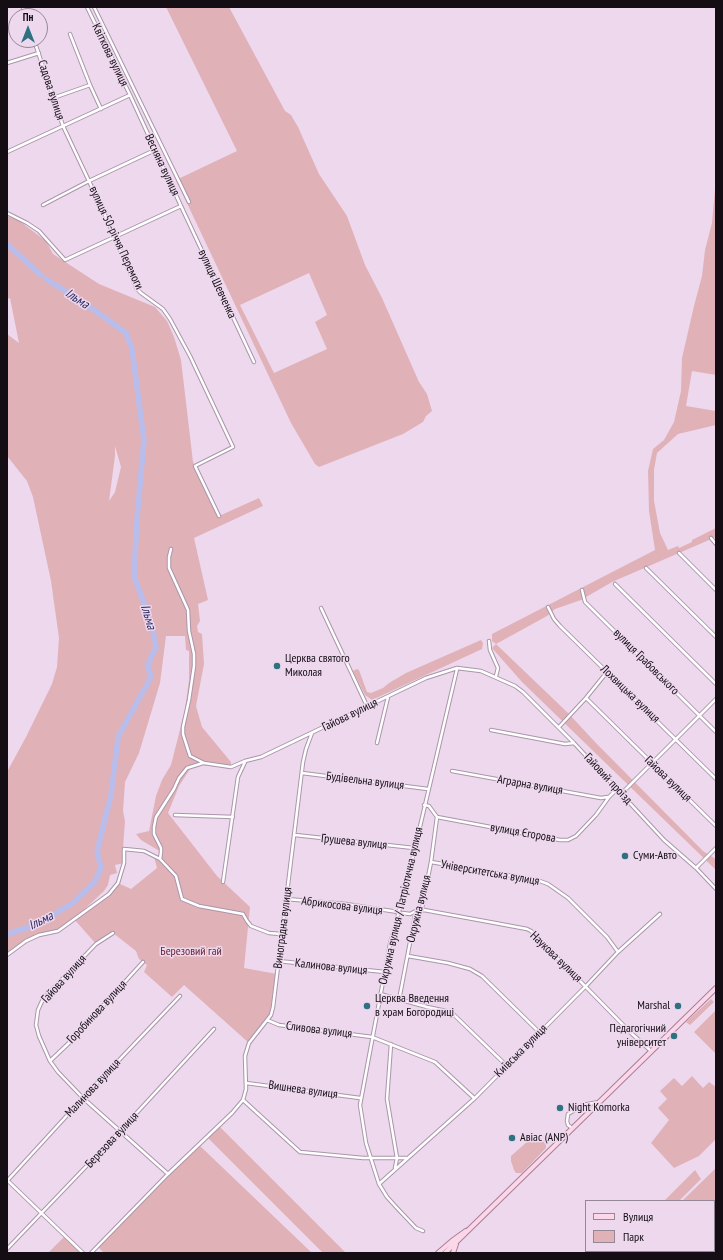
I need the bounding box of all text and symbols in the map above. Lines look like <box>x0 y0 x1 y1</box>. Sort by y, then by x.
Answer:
north arrow <box>8 8 48 48</box>
text: Пн <box>23 10 33 24</box>
street label: Квіткова вулиця <box>89 21 131 89</box>
street label: Садова вулиця <box>35 58 67 122</box>
street label: Весняна вулиця <box>141 132 183 198</box>
street label: вулиця 50-річчя Перемоги <box>86 184 146 292</box>
street label: вулиця Шевченка <box>195 247 239 321</box>
water label: Ільма <box>62 286 92 312</box>
water label: Ільма <box>137 603 159 631</box>
street label: вулиця Грабовського <box>610 626 682 698</box>
place label: Церква святого Миколая <box>285 652 350 680</box>
marker: Церква святого Миколая <box>272 661 282 671</box>
street label: Лохвицька вулиця <box>597 662 663 726</box>
street label: Гайова вулиця <box>320 695 380 735</box>
street label: Гайовий проїзд <box>581 751 635 807</box>
street label: Гайова вулиця <box>641 753 695 805</box>
street label: Будівельна вулиця <box>325 769 405 793</box>
street label: Аграрна вулиця <box>496 772 564 798</box>
street label: вулиця Єгорова <box>489 820 557 846</box>
street label: Окружна вулиця / Патріотична вулиця <box>376 826 426 986</box>
street label: Грушева вулиця <box>320 831 388 853</box>
place label: Суми-Авто <box>633 849 677 863</box>
marker: Суми-Авто <box>620 851 630 861</box>
street label: Університетська вулиця <box>440 857 540 889</box>
street label: Окружна вулиця <box>404 874 434 944</box>
street label: Виноградна вулиця <box>271 886 295 970</box>
street label: Абрикосова вулиця <box>301 894 383 918</box>
water label: Ільма <box>26 908 56 934</box>
street label: Наукова вулиця <box>527 929 585 985</box>
park label: Березовий гай <box>160 945 222 959</box>
street label: Гайова вулиця <box>39 952 89 1006</box>
street label: Калинова вулиця <box>294 956 368 978</box>
street label: Горобинова вулиця <box>64 977 130 1047</box>
place label: Церква Введення в храм Богородиці <box>375 992 454 1020</box>
place label: Marshal <box>637 999 670 1013</box>
marker: Церква Введення в храм Богородиці <box>362 1001 372 1011</box>
marker: Marshal <box>673 1001 683 1011</box>
street label: Сливова вулиця <box>285 1019 353 1041</box>
street label: Київська вулиця <box>492 1022 550 1080</box>
place label: Педагогічний університет <box>610 1022 666 1050</box>
marker: Педагогічний університет <box>669 1031 679 1041</box>
street label: Малинова вулиця <box>62 1056 124 1120</box>
street label: Вишнева вулиця <box>267 1078 339 1102</box>
place label: Night Komorka <box>568 1101 630 1115</box>
marker: Night Komorka <box>555 1103 565 1113</box>
street label: Березова вулиця <box>82 1109 142 1171</box>
place label: Авіас (ANP) <box>520 1131 568 1145</box>
marker: Авіас (ANP) <box>507 1133 517 1143</box>
legend <box>585 1200 715 1252</box>
text: Вулиця <box>623 1209 653 1224</box>
text: Парк <box>623 1229 644 1244</box>

